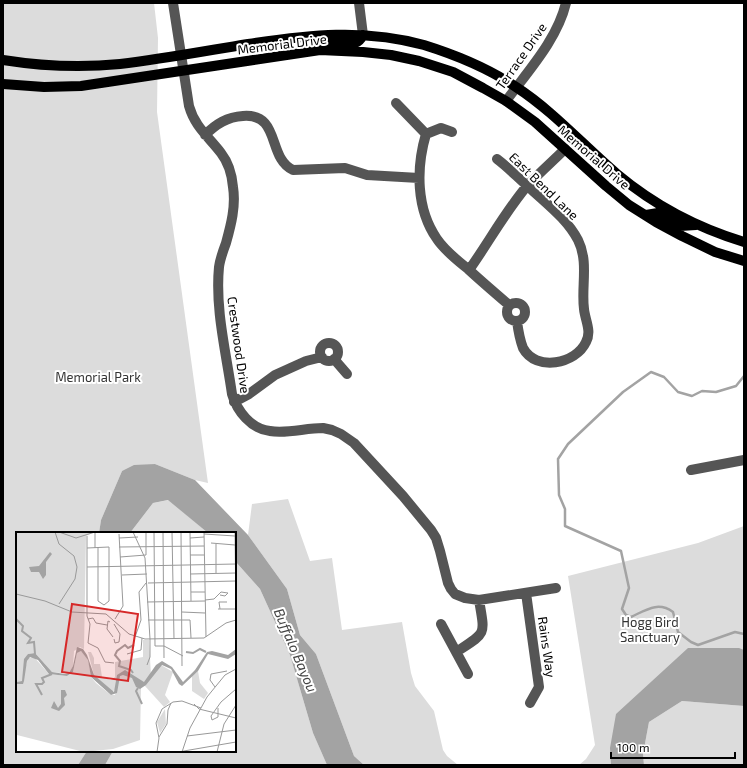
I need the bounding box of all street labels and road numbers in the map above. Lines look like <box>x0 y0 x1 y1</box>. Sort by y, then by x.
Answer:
street label: Terrace Drive <box>492 20 550 92</box>
street label: Memorial Drive <box>236 31 328 57</box>
street label: Memorial Drive <box>555 121 633 193</box>
street label: East Bend Lane <box>506 149 582 223</box>
street label: Crestwood Drive <box>224 296 254 394</box>
street label: Rains Way <box>535 615 559 679</box>

